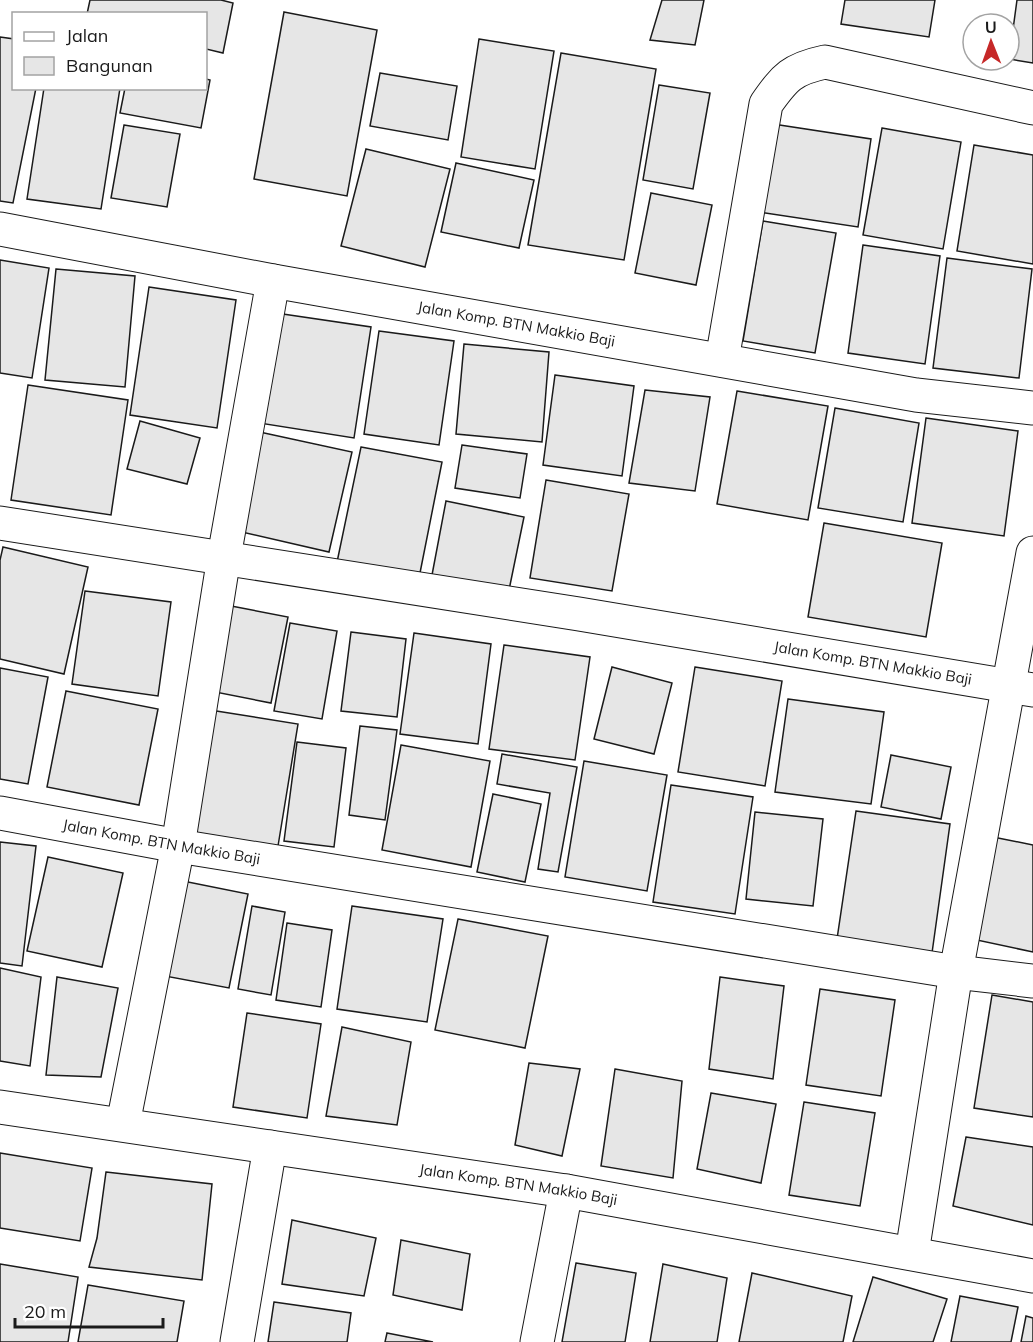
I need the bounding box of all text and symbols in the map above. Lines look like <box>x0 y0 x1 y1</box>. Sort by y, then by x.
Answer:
legend <box>12 12 207 90</box>
north arrow <box>961 12 1021 72</box>
text: U <box>985 17 997 37</box>
text: Jalan <box>66 24 108 47</box>
text: Bangunan <box>66 54 153 77</box>
street label: Jalan Komp. BTN Makkio Baji <box>416 297 617 350</box>
street label: Jalan Komp. BTN Makkio Baji <box>772 637 973 689</box>
street label: Jalan Komp. BTN Makkio Baji <box>61 815 262 868</box>
street label: Jalan Komp. BTN Makkio Baji <box>418 1159 619 1209</box>
scale bar <box>15 1291 164 1329</box>
text: 20 m <box>24 1300 66 1323</box>

